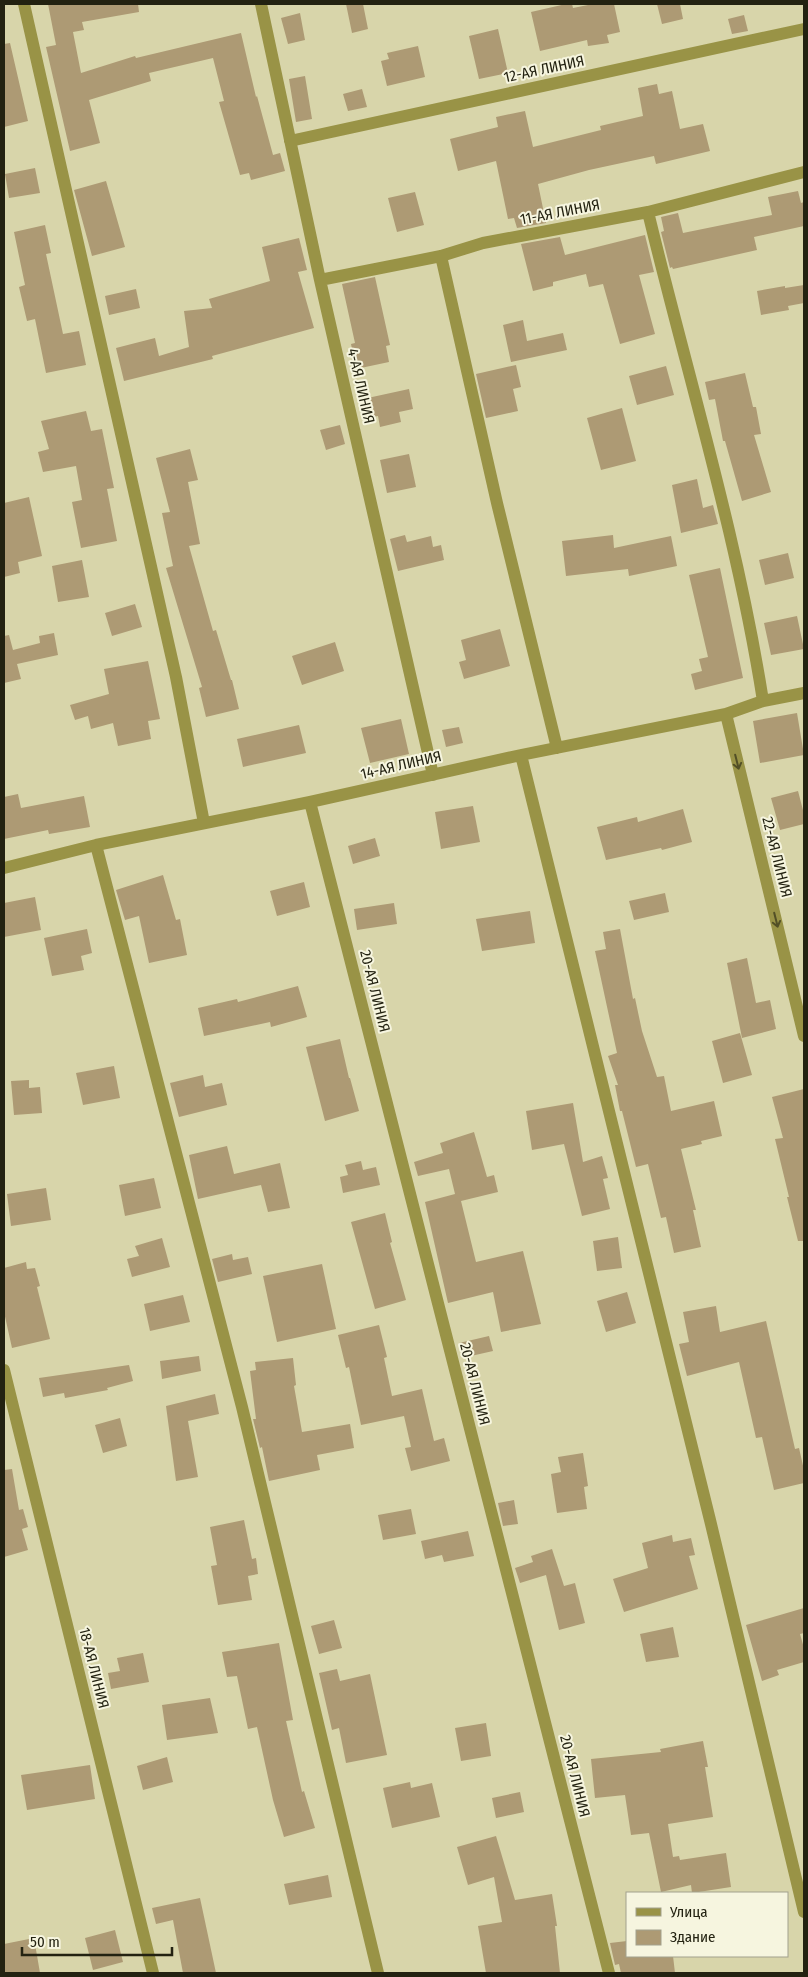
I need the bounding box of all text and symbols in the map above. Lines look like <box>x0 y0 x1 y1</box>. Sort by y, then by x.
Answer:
street label: 12-АЯ ЛИНИЯ <box>502 52 586 86</box>
street label: 11-АЯ ЛИНИЯ <box>519 195 601 229</box>
street label: 4-АЯ ЛИНИЯ <box>344 347 378 425</box>
street label: 14-АЯ ЛИНИЯ <box>359 747 443 783</box>
one-way arrow <box>733 753 742 769</box>
street label: 22-АЯ ЛИНИЯ <box>758 815 796 899</box>
one-way arrow <box>772 911 781 927</box>
street label: 20-АЯ ЛИНИЯ <box>356 948 394 1034</box>
street label: 20-АЯ ЛИНИЯ <box>456 1341 494 1427</box>
street label: 18-АЯ ЛИНИЯ <box>75 1626 113 1710</box>
street label: 20-АЯ ЛИНИЯ <box>556 1733 594 1819</box>
legend <box>626 1892 788 1957</box>
text: Улица <box>669 1903 708 1921</box>
scale bar <box>22 1924 172 1956</box>
text: Здание <box>670 1928 716 1946</box>
text: 50 m <box>30 1933 60 1951</box>

